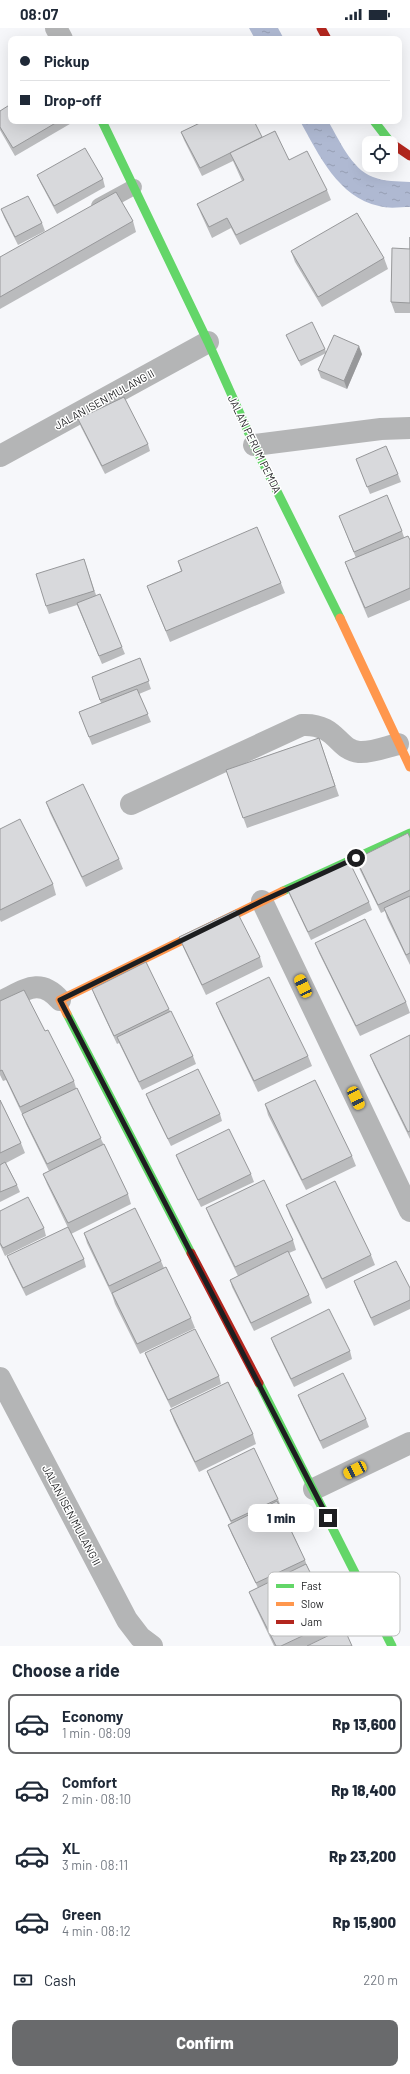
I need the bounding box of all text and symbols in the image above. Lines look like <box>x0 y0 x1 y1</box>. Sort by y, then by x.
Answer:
text: 08:07 <box>20 5 58 23</box>
text: Pickup <box>44 52 90 70</box>
text: Drop-off <box>44 91 102 109</box>
map controls <box>362 136 398 172</box>
button: locate <box>362 136 398 172</box>
street label: JALAN ISEN MULANG II <box>52 366 156 432</box>
street label: JALAN PERUM PEMDA <box>226 393 285 495</box>
route start <box>347 849 365 867</box>
car <box>292 973 314 999</box>
car <box>345 1085 367 1111</box>
car <box>342 1459 368 1481</box>
street label: JALAN ISEN MULANG II <box>40 1463 104 1567</box>
callout: 1 min <box>248 1504 314 1532</box>
route end <box>319 1509 337 1527</box>
text: 1 min <box>267 1510 295 1526</box>
legend <box>268 1572 400 1636</box>
text: Fast <box>301 1579 322 1592</box>
text: Slow <box>301 1597 324 1610</box>
text: Jam <box>301 1615 322 1628</box>
text: Choose a ride <box>12 1659 120 1681</box>
icon: car <box>14 1706 50 1742</box>
text: Economy <box>62 1707 123 1725</box>
text: Rp 13,600 <box>332 1715 396 1733</box>
text: 1 min · 08:09 <box>62 1725 131 1741</box>
icon: car <box>14 1772 50 1808</box>
text: Comfort <box>62 1773 117 1791</box>
text: Rp 18,400 <box>331 1781 396 1799</box>
text: 2 min · 08:10 <box>62 1791 131 1807</box>
icon: car <box>14 1838 50 1874</box>
text: XL <box>62 1839 80 1857</box>
text: Rp 23,200 <box>329 1847 396 1865</box>
text: 3 min · 08:11 <box>62 1857 128 1873</box>
icon: car <box>14 1904 50 1940</box>
text: Green <box>62 1905 101 1923</box>
text: Rp 15,900 <box>333 1913 396 1931</box>
text: 4 min · 08:12 <box>62 1923 131 1939</box>
icon: cash <box>12 1969 34 1991</box>
text: Cash <box>44 1971 76 1989</box>
text: 220 m <box>363 1972 398 1988</box>
button: Confirm <box>12 2020 398 2066</box>

